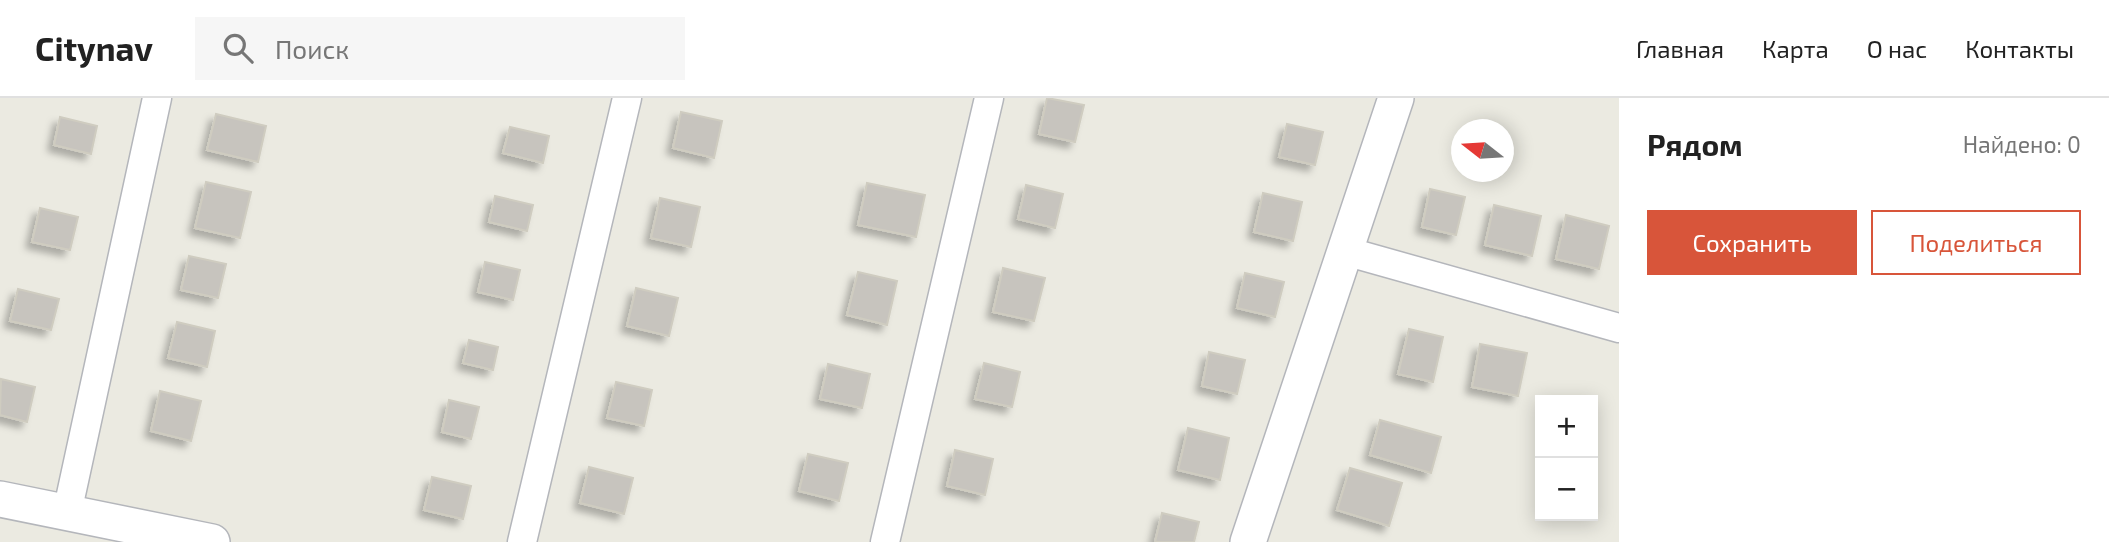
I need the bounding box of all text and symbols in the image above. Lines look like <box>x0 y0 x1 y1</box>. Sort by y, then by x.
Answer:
search box <box>195 17 685 80</box>
text: Citynav <box>35 28 153 68</box>
icon: search <box>219 29 257 67</box>
text: Поиск <box>275 33 349 64</box>
text: Главная <box>1636 34 1724 63</box>
text: Карта <box>1762 34 1829 63</box>
text: О нас <box>1867 34 1927 63</box>
text: Контакты <box>1965 34 2074 63</box>
north arrow <box>1451 119 1514 182</box>
text: Рядом <box>1647 126 1743 162</box>
text: Найдено: 0 <box>1963 130 2081 158</box>
button: Сохранить <box>1647 210 1857 275</box>
button: Поделиться <box>1871 210 2081 275</box>
map controls <box>1535 395 1598 521</box>
button: + <box>1535 395 1598 458</box>
button: − <box>1535 458 1598 521</box>

